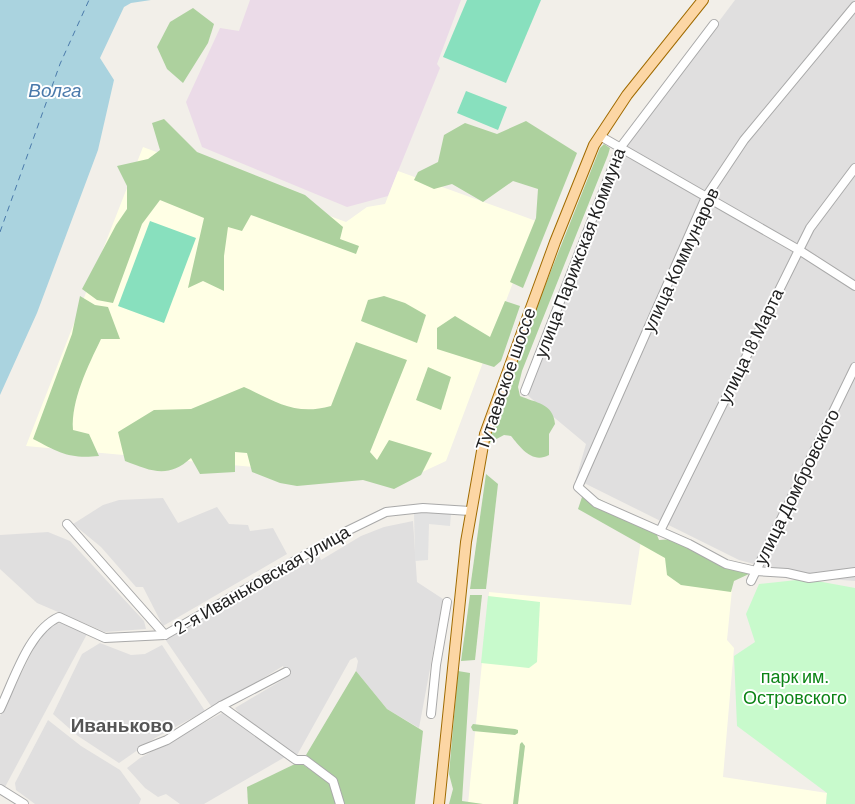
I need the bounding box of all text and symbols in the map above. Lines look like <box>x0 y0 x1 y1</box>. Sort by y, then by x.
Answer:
water label: Волга <box>28 78 82 101</box>
street label: улица Парижская Коммуна <box>529 144 630 361</box>
street label: улица Коммунаров <box>637 184 723 335</box>
street label: улица 18 Марта <box>713 284 788 407</box>
street label: Тутаевское шоссе <box>470 304 540 453</box>
street label: улица Домбровского <box>749 405 843 568</box>
street label: 2-я Иваньковская улица <box>170 519 354 638</box>
park label: парк им. Островского <box>743 665 847 708</box>
district label: Иваньково <box>71 713 173 736</box>

